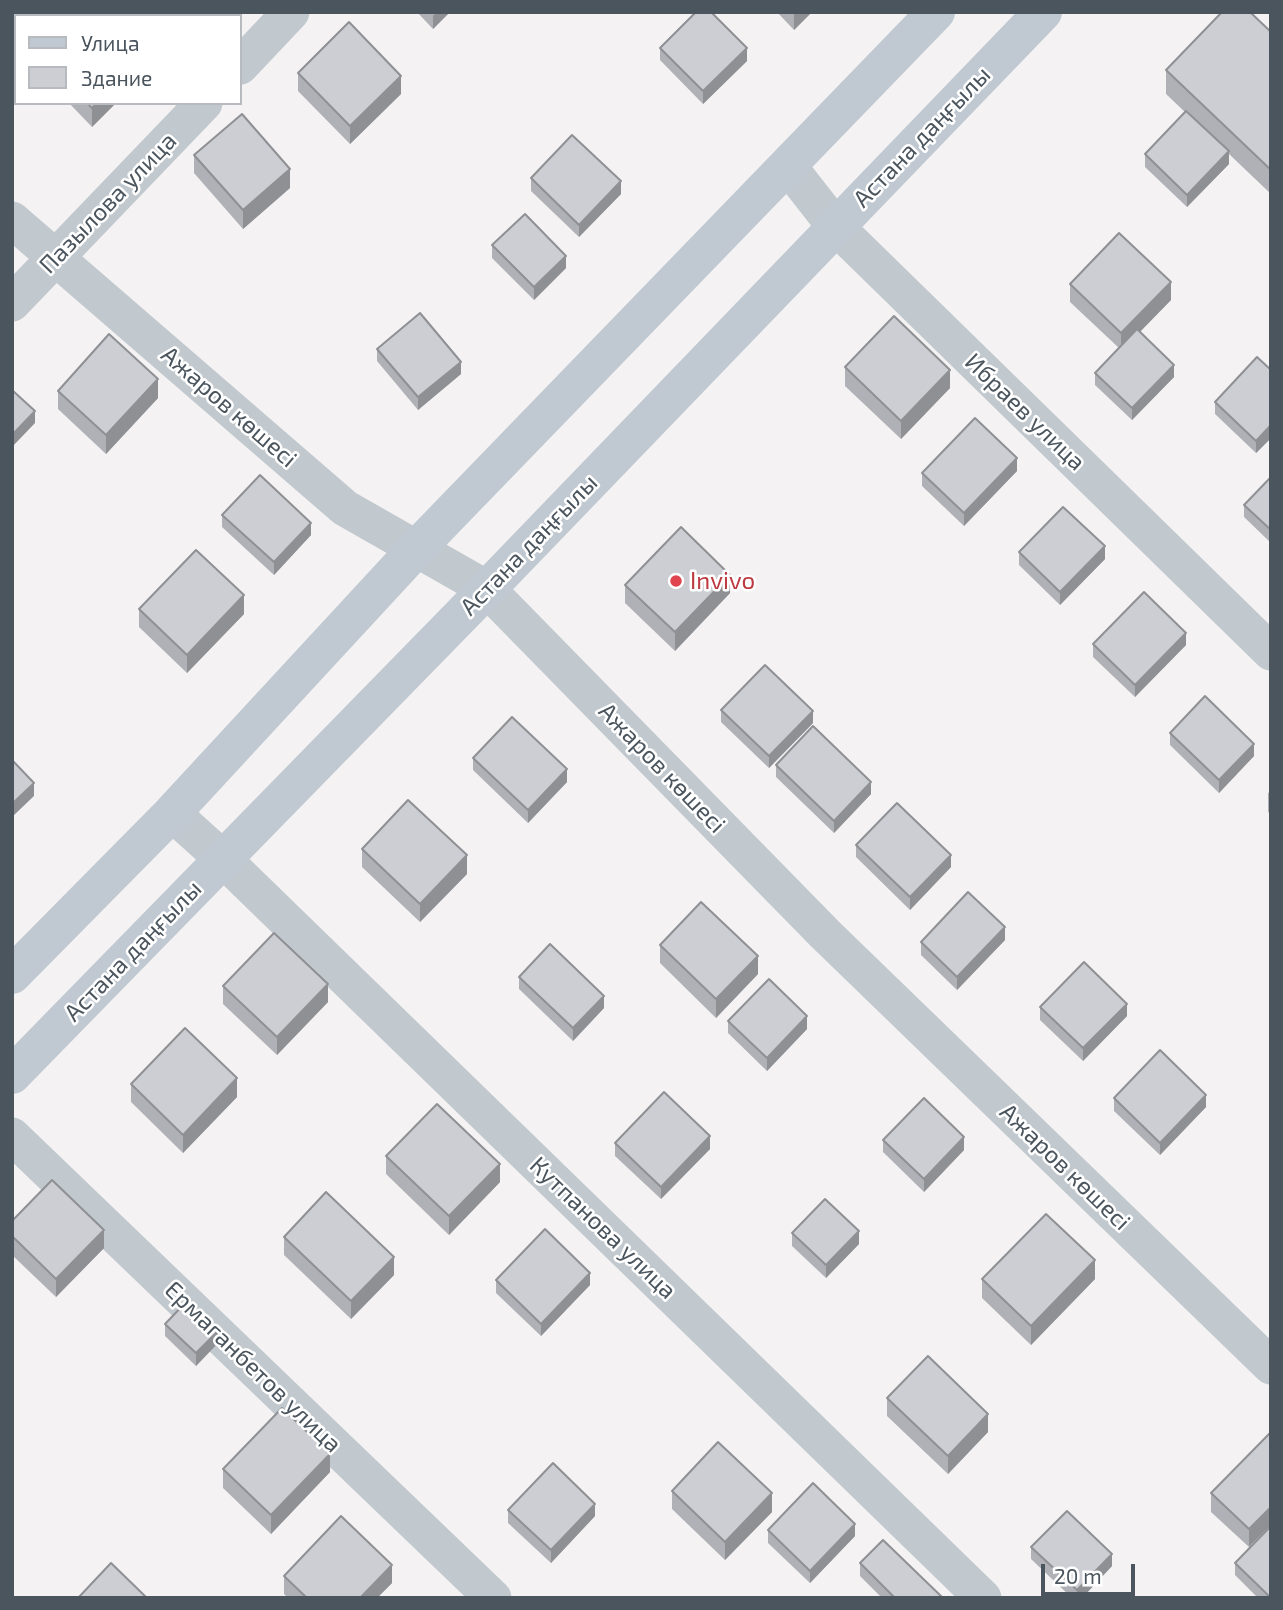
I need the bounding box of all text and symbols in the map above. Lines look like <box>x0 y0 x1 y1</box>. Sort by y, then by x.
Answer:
legend <box>14 14 242 105</box>
text: Улица <box>81 30 140 55</box>
street label: Астана даңғылы <box>847 60 997 214</box>
text: Здание <box>81 65 152 90</box>
street label: Пазылова улица <box>34 127 182 279</box>
street label: Ажаров көшесі <box>155 340 303 474</box>
street label: Ибраев улица <box>959 347 1091 477</box>
street label: Астана даңғылы <box>454 468 604 622</box>
place label: Invivo <box>690 567 755 595</box>
marker: Invivo <box>668 573 684 589</box>
street label: Ажаров көшесі <box>593 697 731 839</box>
street label: Астана даңғылы <box>58 874 208 1028</box>
street label: Ажаров көшесі <box>994 1098 1136 1236</box>
street label: Кутпанова улица <box>524 1151 682 1305</box>
street label: Ермаганбетов улица <box>159 1275 347 1459</box>
scale bar <box>1045 1550 1140 1594</box>
text: 20 m <box>1054 1563 1102 1588</box>

